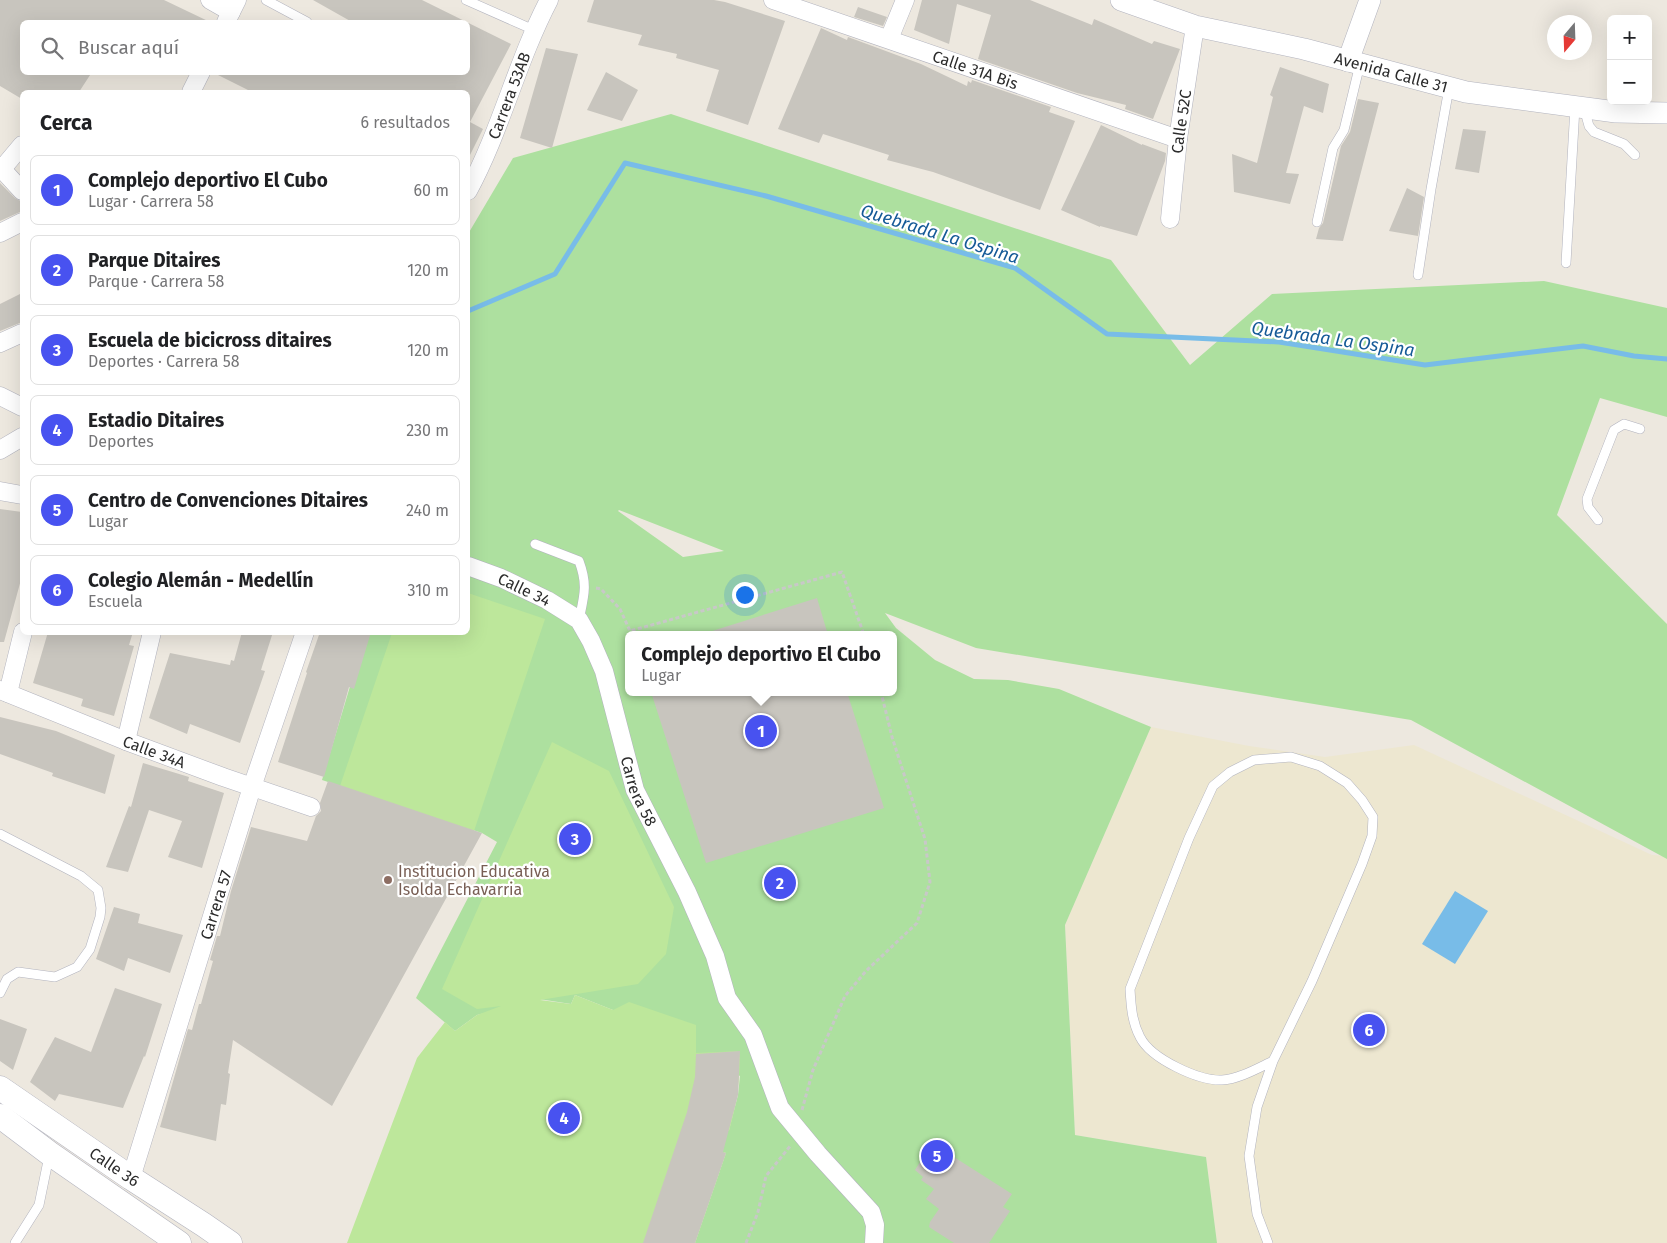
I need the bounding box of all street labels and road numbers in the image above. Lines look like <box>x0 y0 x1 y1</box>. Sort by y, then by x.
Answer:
street label: Calle 31A Bis <box>930 46 1021 93</box>
street label: Carrera 53AB <box>484 49 535 142</box>
street label: Avenida Calle 31 <box>1332 49 1450 97</box>
street label: Calle 52C <box>1168 88 1195 154</box>
street label: Calle 34 <box>495 569 554 610</box>
street label: Calle 34A <box>120 732 189 772</box>
street label: Carrera 58 <box>617 754 661 830</box>
street label: Carrera 57 <box>196 868 236 942</box>
street label: Calle 36 <box>86 1143 143 1191</box>

